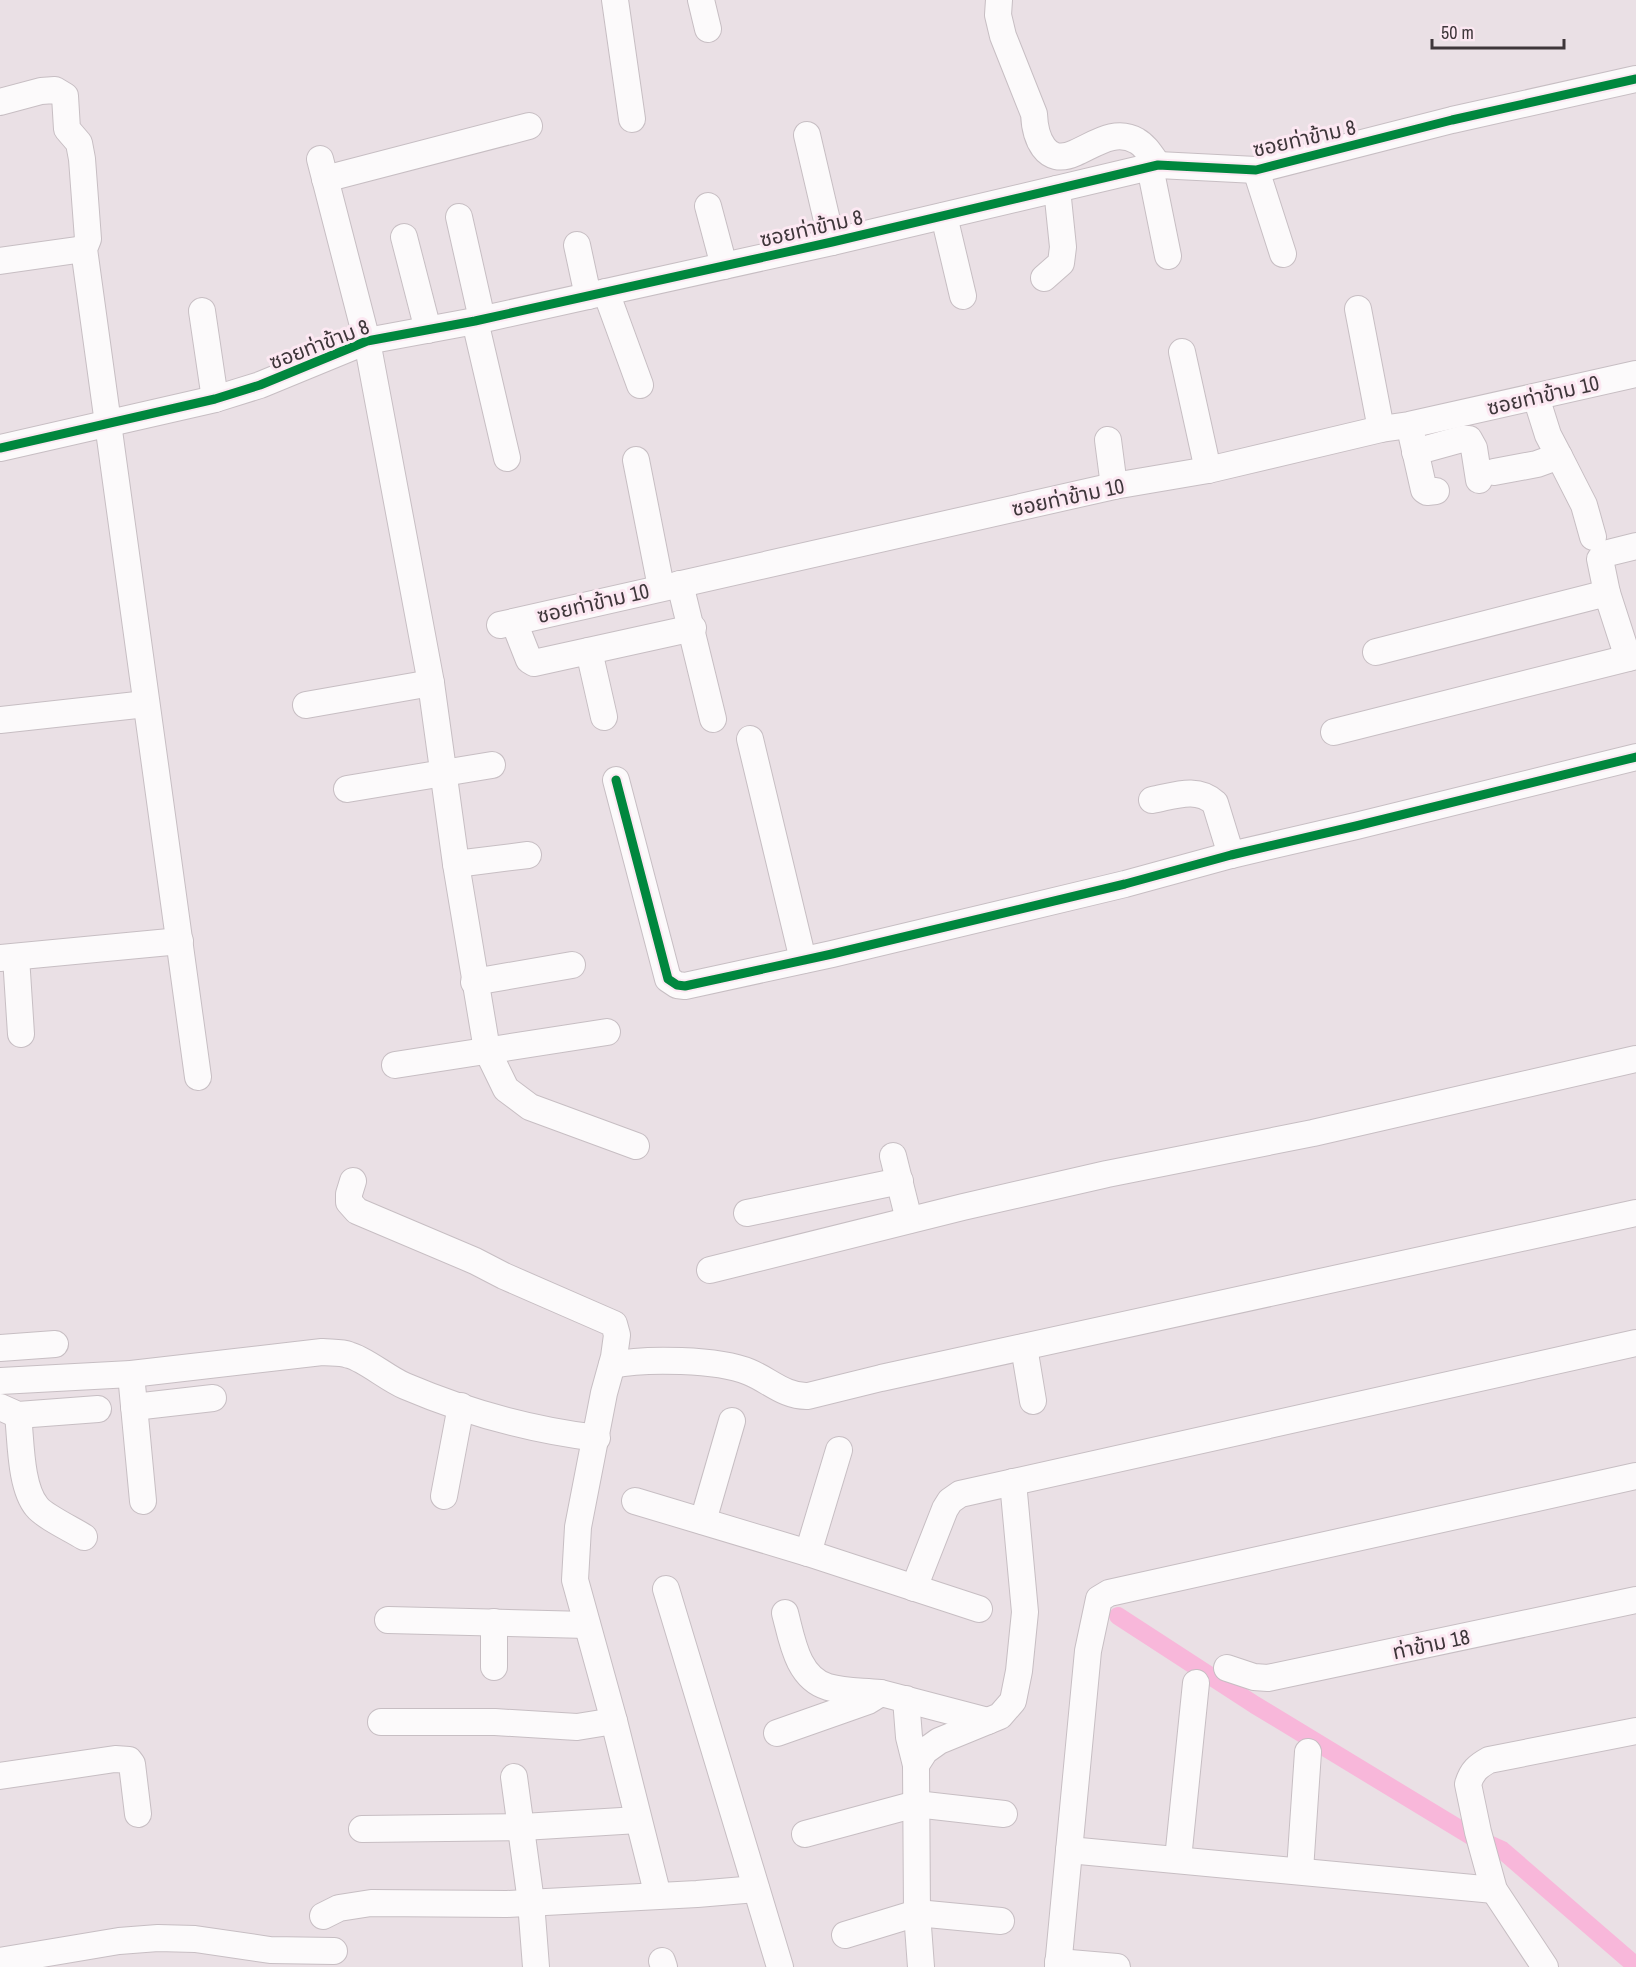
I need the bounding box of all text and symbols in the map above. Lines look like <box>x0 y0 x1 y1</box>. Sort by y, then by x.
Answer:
scale bar <box>1432 12 1564 50</box>
text: 50 m <box>1441 20 1474 45</box>
street label: ซอยท่าข้าม 8 <box>1250 112 1358 164</box>
street label: ซอยท่าข้าม 8 <box>757 202 865 254</box>
street label: ซอยท่าข้าม 8 <box>265 312 373 376</box>
street label: ซอยท่าข้าม 10 <box>1484 368 1602 422</box>
street label: ซอยท่าข้าม 10 <box>1009 471 1127 523</box>
street label: ซอยท่าข้าม 10 <box>534 576 652 630</box>
street label: ท่าข้าม 18 <box>1390 1622 1472 1666</box>

